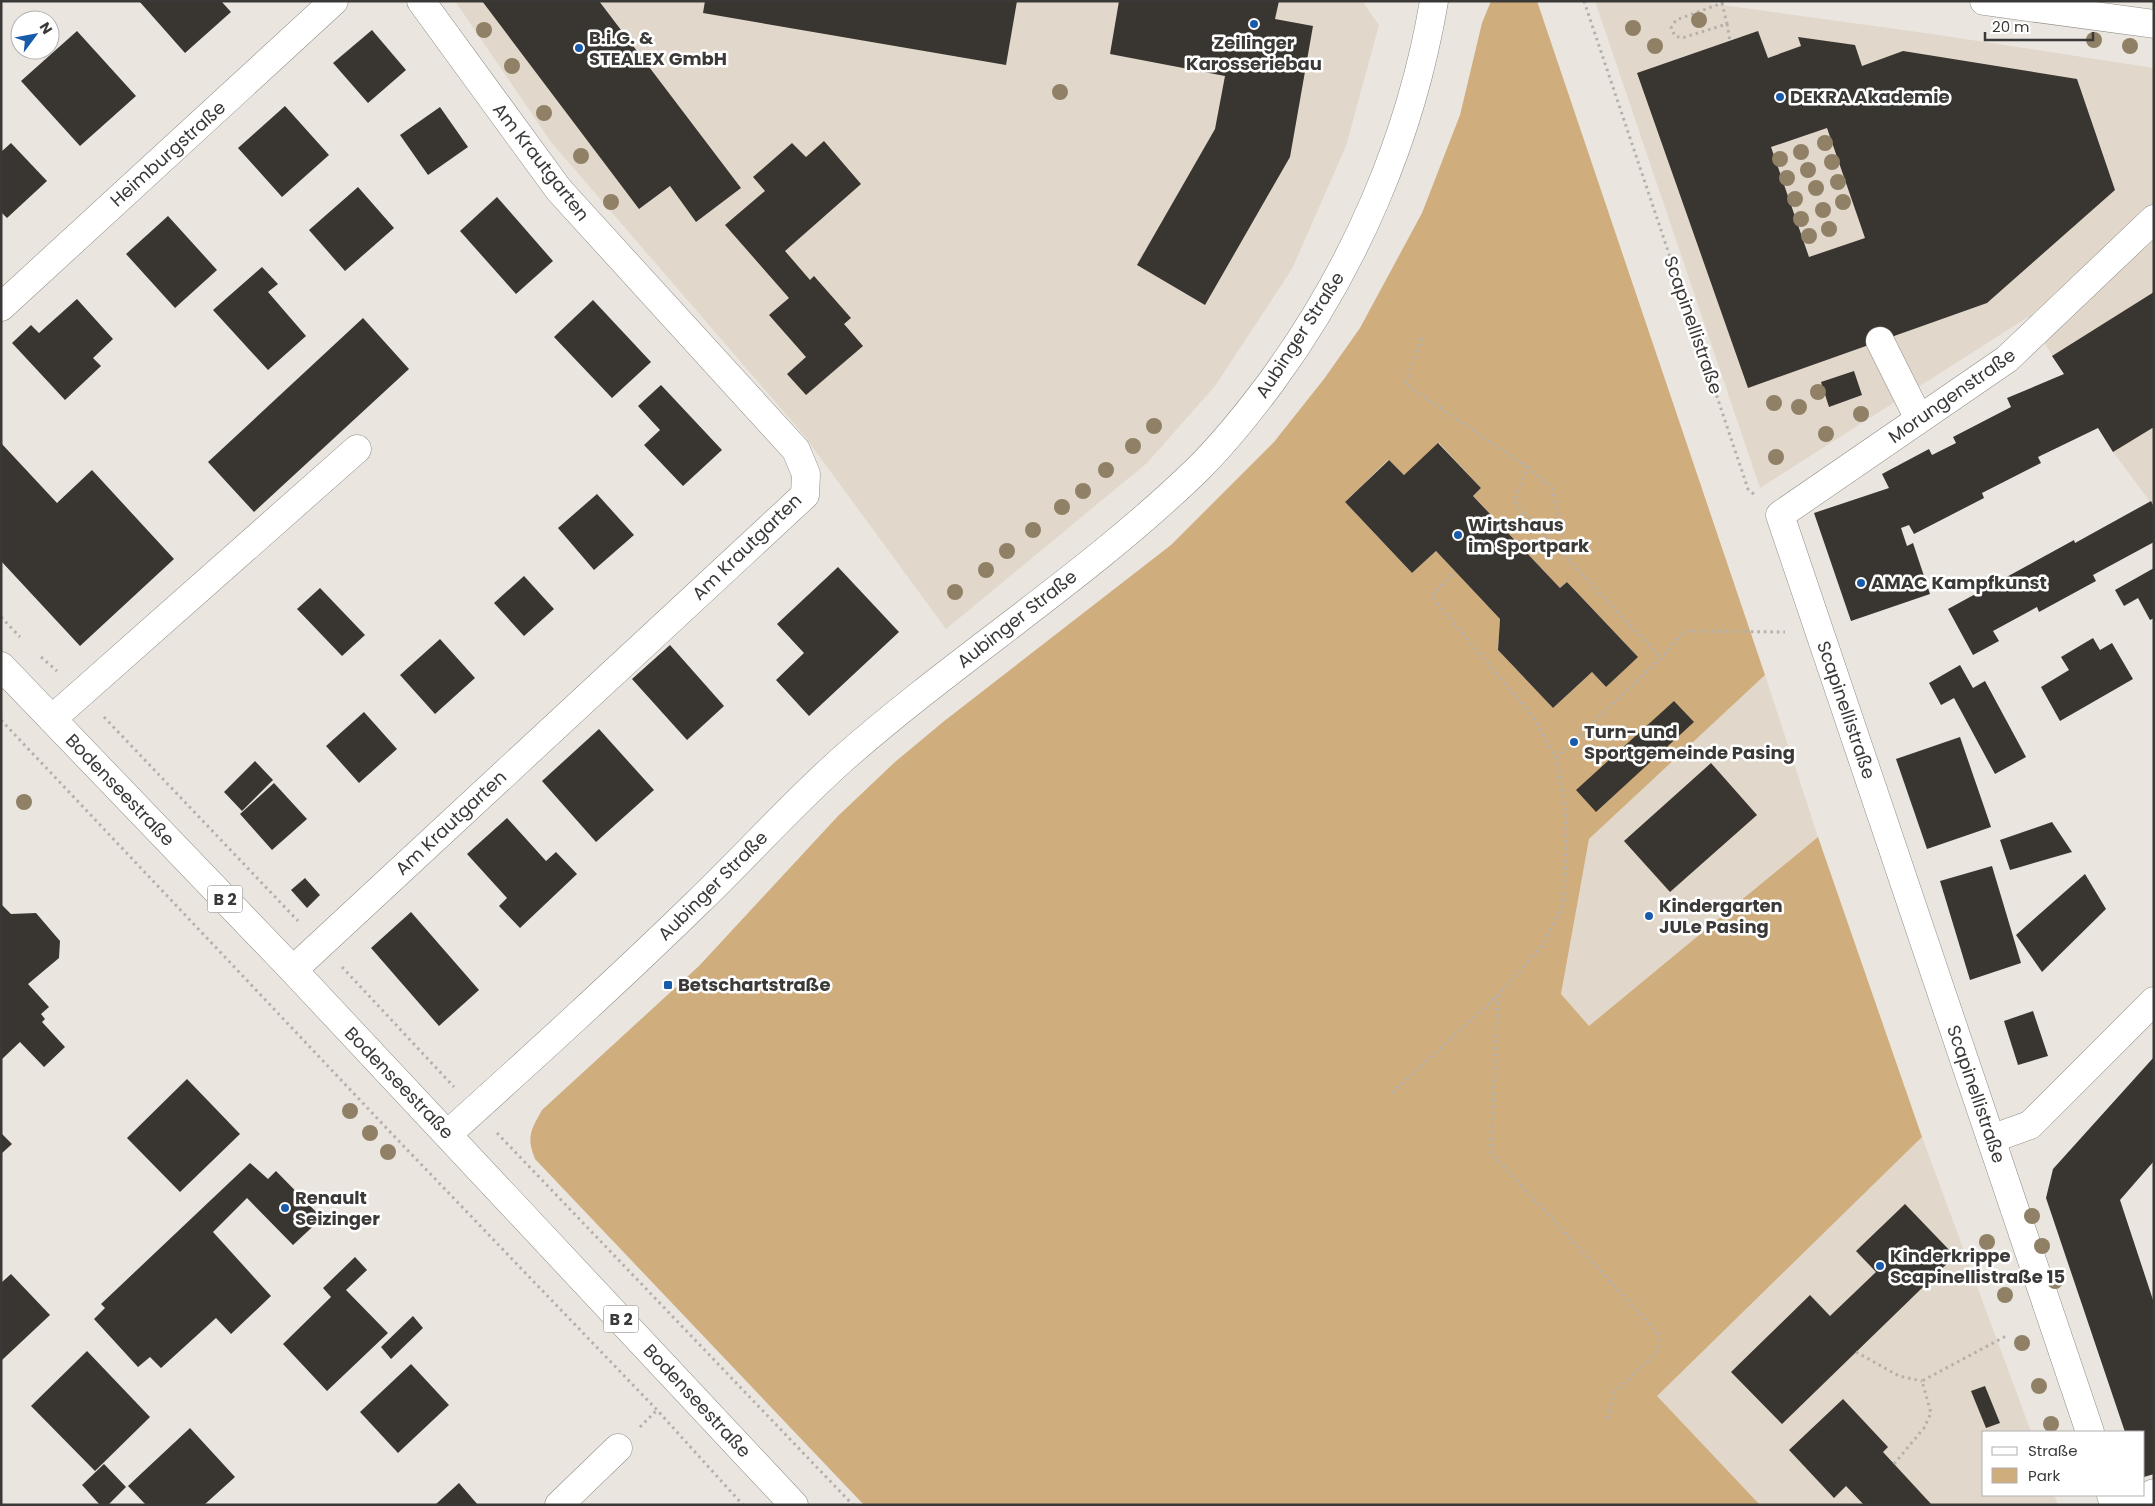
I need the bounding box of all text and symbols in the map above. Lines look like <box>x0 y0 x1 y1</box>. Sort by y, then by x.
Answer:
north arrow <box>10 10 60 60</box>
scale bar <box>1985 10 2092 42</box>
text: 20 m <box>1992 16 2030 37</box>
text: N <box>35 18 57 38</box>
marker: Zeilinger Karosseriebau <box>1248 18 1260 30</box>
place label: B.i.G. & STEALEX GmbH <box>589 25 727 71</box>
place label: Zeilinger Karosseriebau <box>1186 30 1322 76</box>
marker: B.i.G. & STEALEX GmbH <box>573 42 585 54</box>
place label: DEKRA Akademie <box>1790 84 1950 109</box>
marker: DEKRA Akademie <box>1774 91 1786 103</box>
street label: Heimburgstraße <box>105 95 231 212</box>
street label: Am Krautgarten <box>487 97 595 226</box>
street label: Scapinellistraße <box>1658 252 1729 397</box>
street label: Aubinger Straße <box>1249 267 1350 403</box>
street label: Morungenstraße <box>1883 342 2020 449</box>
street label: Am Krautgarten <box>686 488 807 605</box>
place label: Wirtshaus im Sportpark <box>1468 512 1590 558</box>
marker: Wirtshaus im Sportpark <box>1452 529 1464 541</box>
street label: Aubinger Straße <box>951 564 1082 673</box>
place label: AMAC Kampfkunst <box>1871 570 2047 595</box>
marker: AMAC Kampfkunst <box>1855 577 1867 589</box>
street label: Scapinellistraße <box>1811 637 1882 782</box>
place label: Turn- und Sportgemeinde Pasing <box>1584 719 1795 765</box>
street label: Bodenseestraße <box>60 728 181 851</box>
marker: Turn- und Sportgemeinde Pasing <box>1568 736 1580 748</box>
street label: Am Krautgarten <box>390 765 512 881</box>
street label: Aubinger Straße <box>652 825 773 946</box>
road number: B 2 <box>208 886 242 912</box>
place label: Kindergarten JULe Pasing <box>1659 893 1783 939</box>
marker: Kindergarten JULe Pasing <box>1643 910 1655 922</box>
place label: Betschartstraße <box>678 972 831 997</box>
marker: Betschartstraße <box>662 979 674 991</box>
street label: Bodenseestraße <box>339 1021 460 1144</box>
street label: Scapinellistraße <box>1941 1021 2012 1166</box>
place label: Renault Seizinger <box>295 1185 380 1231</box>
marker: Renault Seizinger <box>279 1202 291 1214</box>
place label: Kinderkrippe Scapinellistraße 15 <box>1890 1243 2065 1289</box>
marker: Kinderkrippe Scapinellistraße 15 <box>1874 1260 1886 1272</box>
road number: B 2 <box>604 1306 638 1332</box>
street label: Bodenseestraße <box>638 1338 757 1463</box>
legend <box>1982 1431 2145 1496</box>
text: Straße <box>2028 1440 2078 1461</box>
text: Park <box>2028 1465 2060 1486</box>

